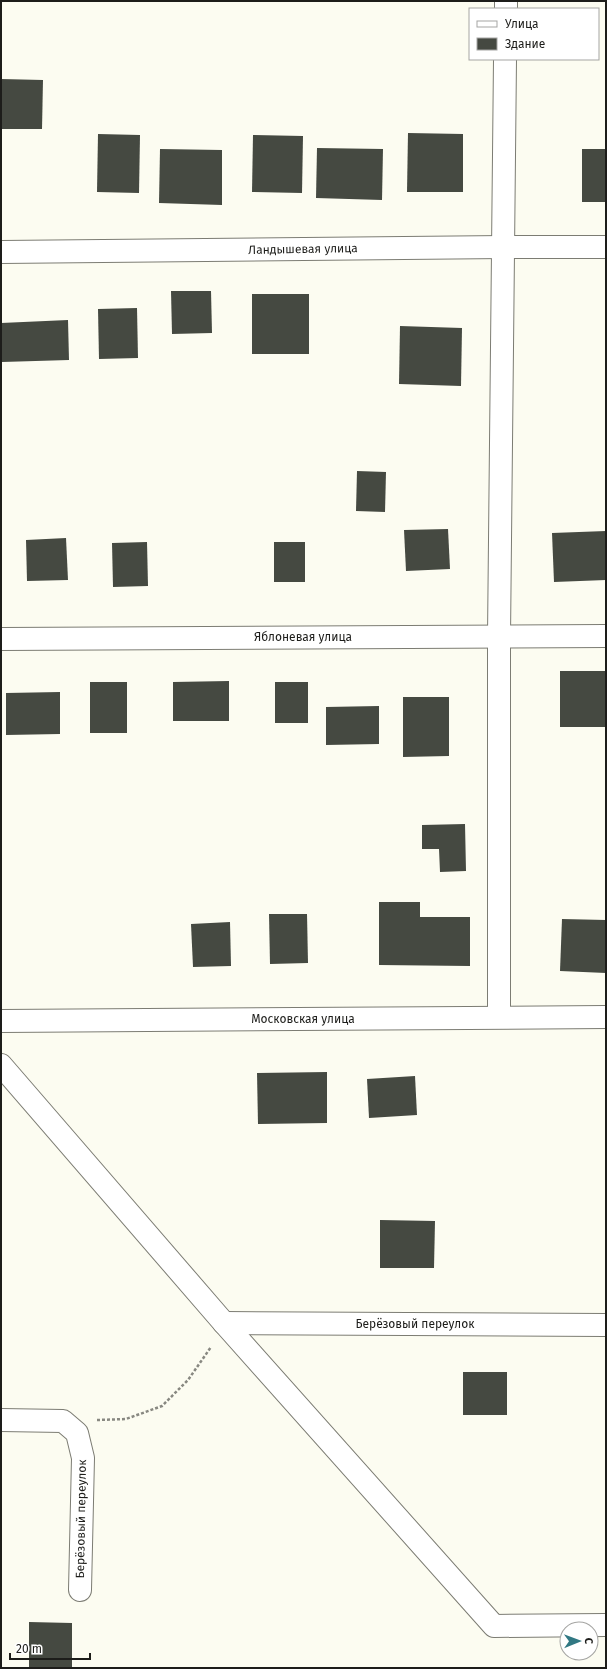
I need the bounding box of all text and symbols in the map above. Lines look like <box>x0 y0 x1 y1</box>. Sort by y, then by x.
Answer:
legend <box>469 8 599 60</box>
text: Улица <box>505 17 539 31</box>
text: Здание <box>505 37 545 51</box>
street label: Ландышевая улица <box>248 241 358 257</box>
street label: Яблоневая улица <box>254 630 352 644</box>
street label: Московская улица <box>251 1012 355 1026</box>
street label: Берёзовый переулок <box>356 1317 475 1331</box>
street label: Берёзовый переулок <box>73 1459 89 1579</box>
north arrow <box>559 1621 599 1661</box>
scale bar <box>10 1635 90 1661</box>
text: С <box>582 1638 595 1645</box>
text: 20 m <box>16 1642 42 1656</box>

